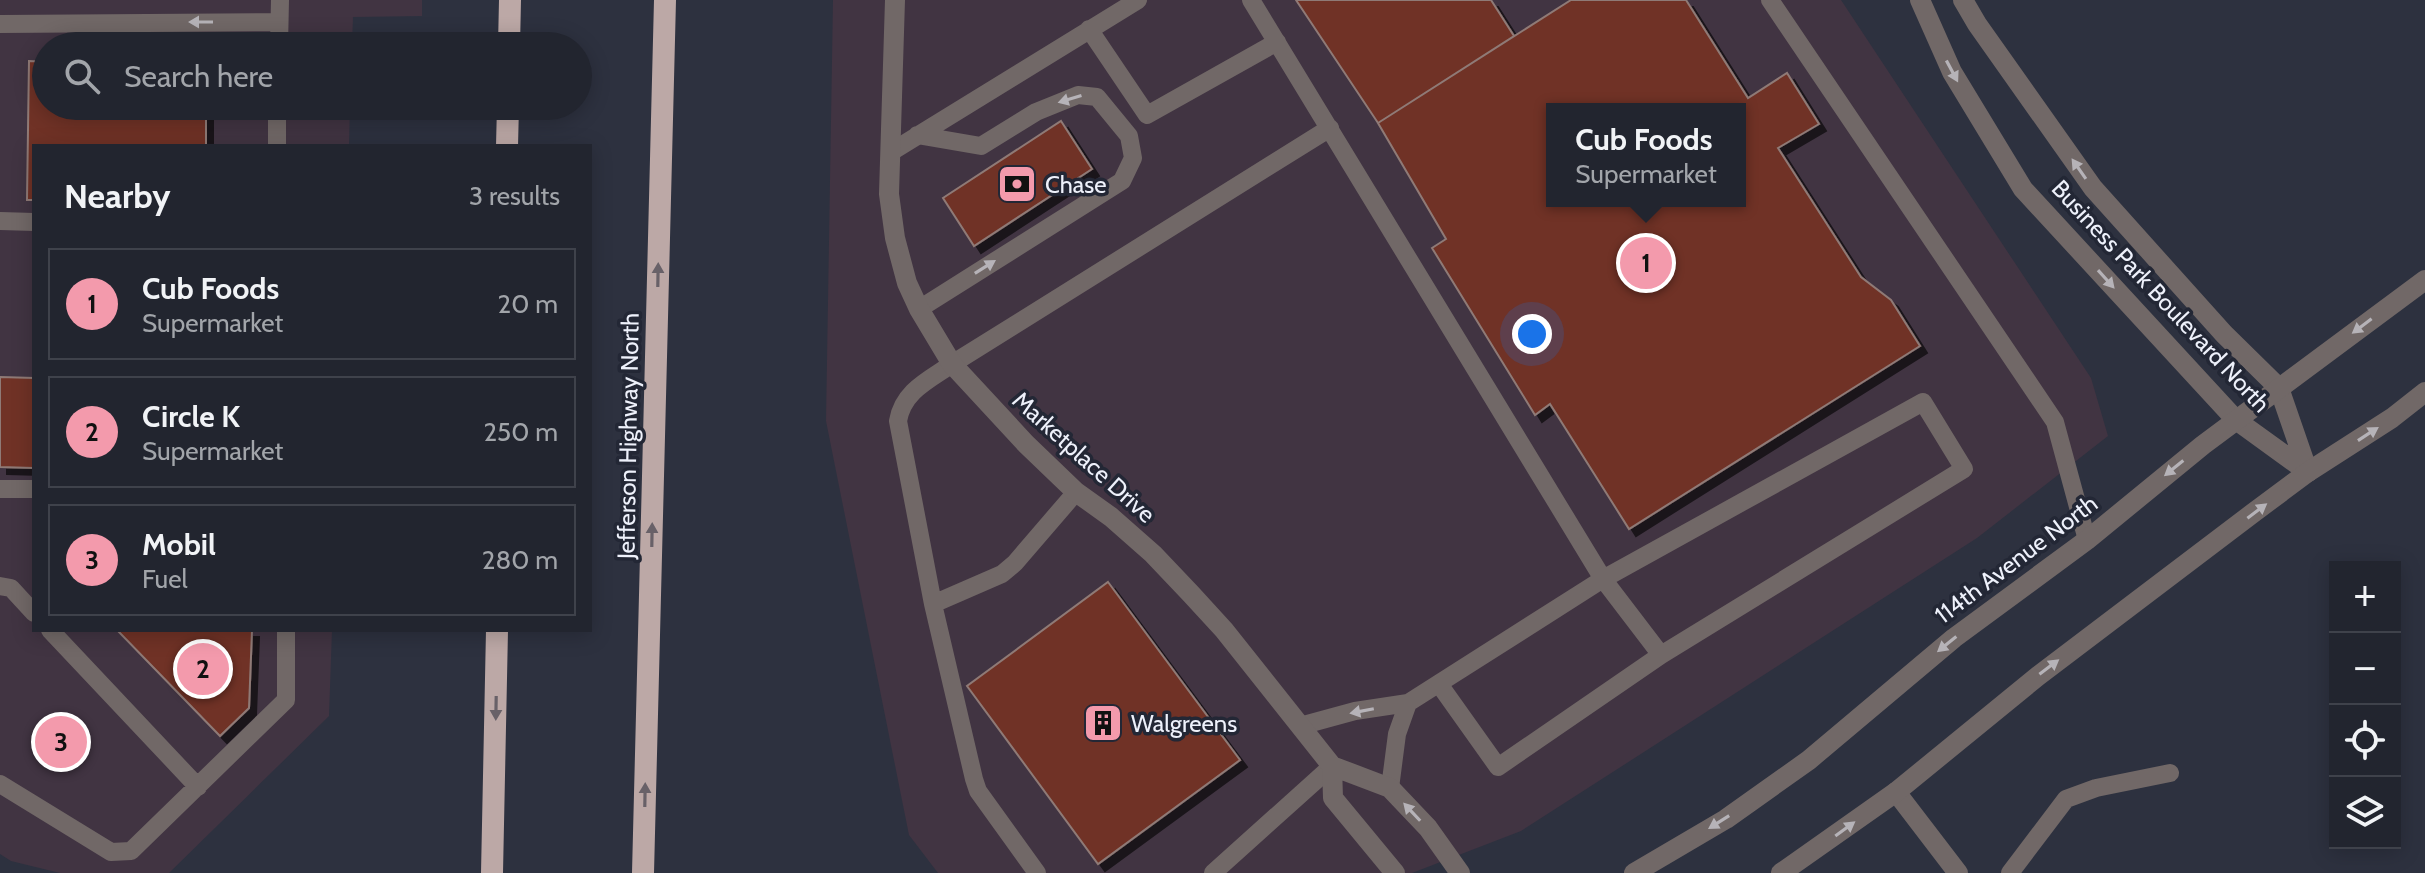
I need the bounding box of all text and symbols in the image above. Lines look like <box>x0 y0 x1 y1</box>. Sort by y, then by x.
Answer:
one-way arrow <box>188 16 213 28</box>
search box <box>32 32 592 120</box>
icon: search <box>60 54 104 98</box>
text: Search here <box>124 58 273 95</box>
one-way arrow <box>1946 59 1959 82</box>
one-way arrow <box>1058 93 1082 106</box>
popup <box>1546 103 1746 207</box>
text: Cub Foods <box>1575 121 1712 158</box>
text: Supermarket <box>1575 158 1717 190</box>
one-way arrow <box>2072 158 2087 179</box>
bank icon: Chase <box>996 163 1038 205</box>
place label: Chase <box>1045 170 1107 199</box>
street label: Business Park Boulevard North <box>2046 174 2276 418</box>
text: Nearby <box>64 175 171 217</box>
text: 3 results <box>469 180 560 212</box>
pin: 1 <box>1620 233 1672 293</box>
one-way arrow <box>974 261 996 275</box>
one-way arrow <box>652 262 665 287</box>
one-way arrow <box>2097 268 2114 288</box>
text: Cub Foods <box>142 270 279 307</box>
text: 1 <box>87 288 97 320</box>
text: 20 m <box>498 288 558 320</box>
text: Supermarket <box>142 307 283 339</box>
street label: Jefferson Highway North <box>611 313 645 560</box>
your location <box>1512 314 1552 354</box>
one-way arrow <box>2352 318 2373 334</box>
street label: Marketplace Drive <box>1007 385 1161 529</box>
text: Circle K <box>142 398 240 435</box>
text: 2 <box>85 416 99 448</box>
text: 250 m <box>484 416 558 448</box>
one-way arrow <box>2357 427 2379 441</box>
text: Supermarket <box>142 435 283 467</box>
one-way arrow <box>2165 459 2185 476</box>
street label: 114th Avenue North <box>1929 488 2103 630</box>
one-way arrow <box>2246 503 2267 519</box>
one-way arrow <box>645 522 658 547</box>
text: Mobil <box>142 526 216 563</box>
text: 3 <box>85 544 99 576</box>
text: 280 m <box>482 544 558 576</box>
map controls <box>2329 561 2401 849</box>
button: + <box>2329 561 2401 633</box>
text: Fuel <box>142 563 188 595</box>
button: − <box>2329 633 2401 705</box>
one-way arrow <box>1937 636 1957 652</box>
pin: 2 <box>177 639 229 699</box>
one-way arrow <box>2039 660 2059 676</box>
one-way arrow <box>489 696 502 721</box>
building icon: Walgreens <box>1082 702 1124 744</box>
one-way arrow <box>1349 705 1374 717</box>
button: locate <box>2329 705 2401 777</box>
place label: Walgreens <box>1131 709 1237 738</box>
pin: 3 <box>35 712 87 772</box>
button: layers <box>2329 777 2401 849</box>
one-way arrow <box>639 782 652 807</box>
one-way arrow <box>1404 802 1422 821</box>
one-way arrow <box>1708 815 1730 829</box>
one-way arrow <box>1835 821 1856 837</box>

